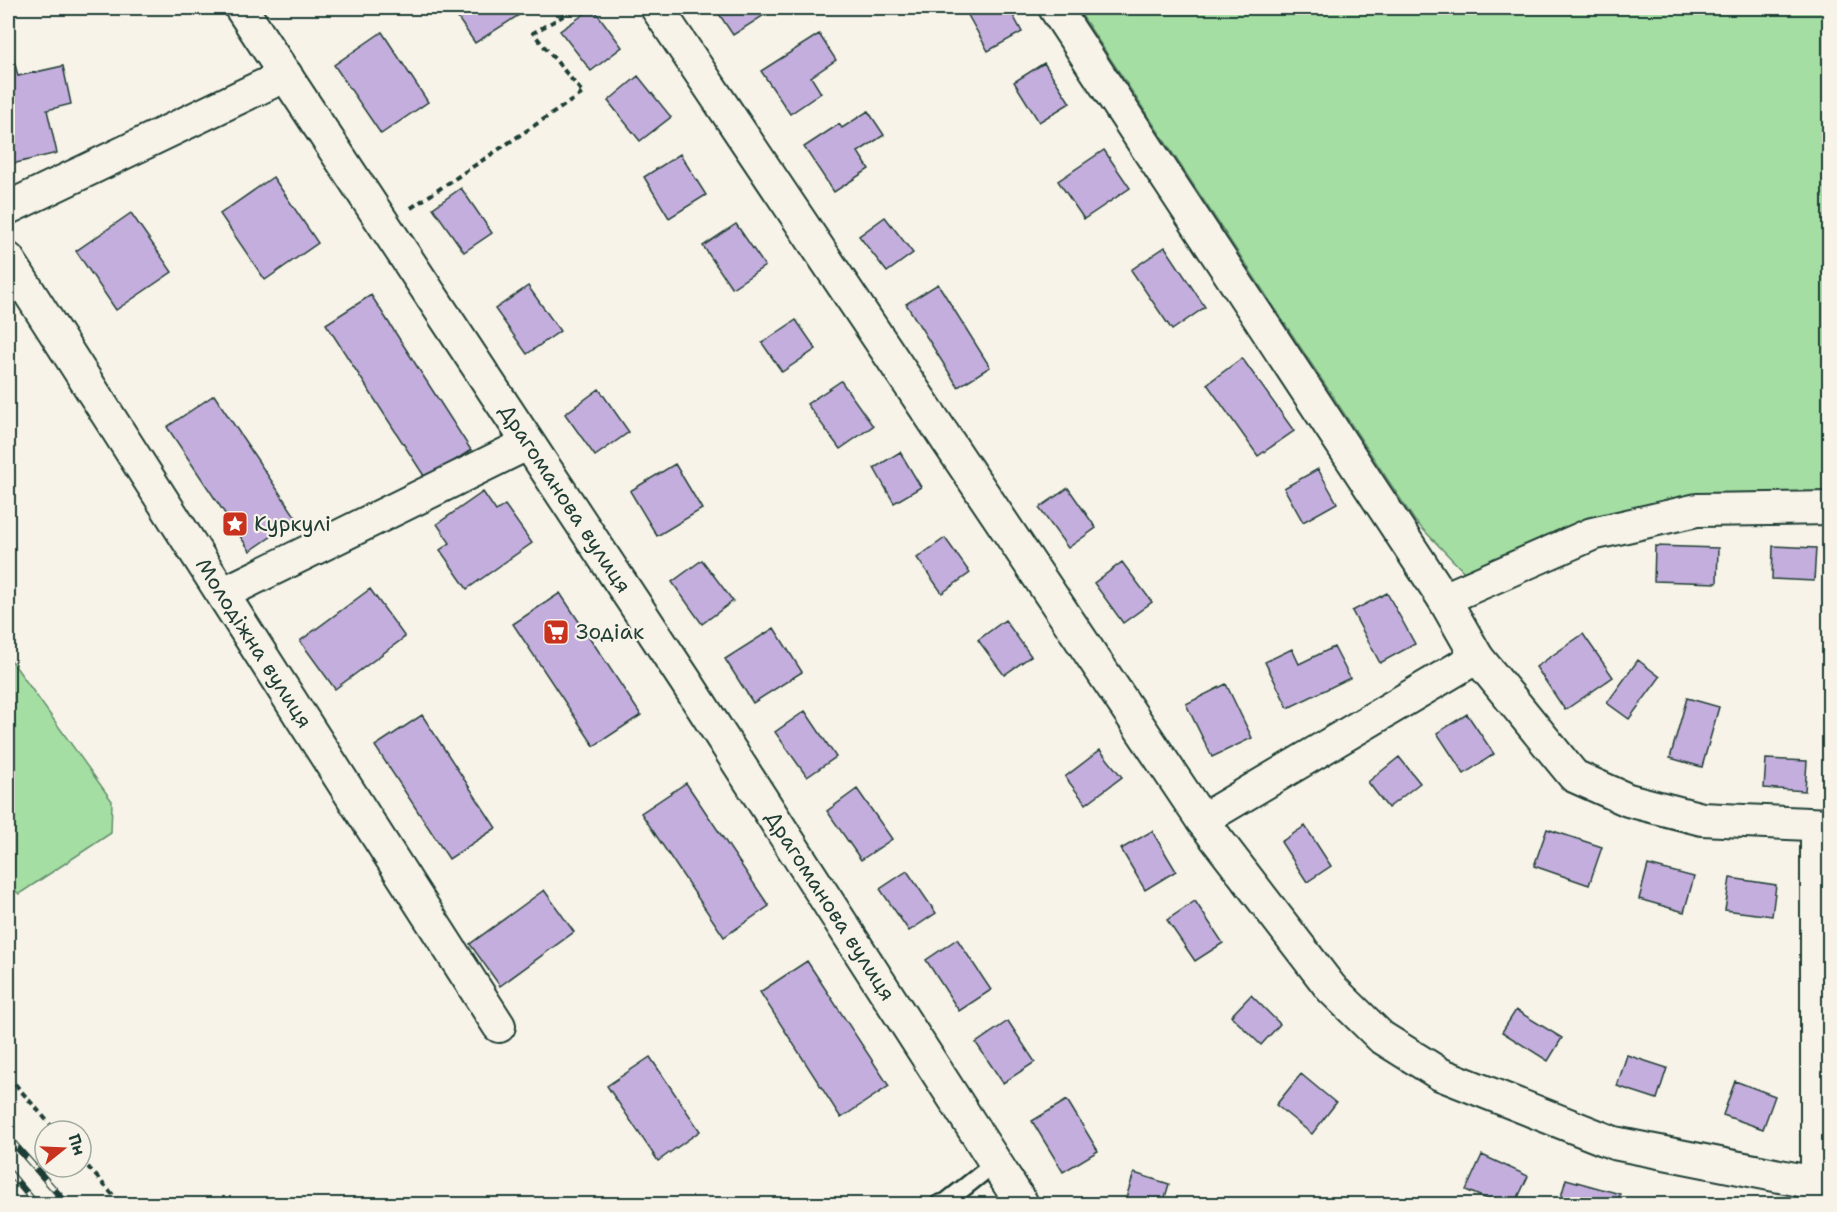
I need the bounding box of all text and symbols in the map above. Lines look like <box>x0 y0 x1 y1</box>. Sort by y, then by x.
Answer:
street label: Драгоманова вулиця <box>493 399 638 598</box>
place icon: Куркулі <box>220 509 250 539</box>
place label: Куркулі <box>254 510 331 538</box>
street label: Молодіжна вулиця <box>189 553 319 733</box>
supermarket icon: Зодiак <box>541 617 571 647</box>
place label: Зодiак <box>576 618 644 646</box>
street label: Драгоманова вулиця <box>759 805 902 1006</box>
north arrow <box>33 1119 93 1179</box>
text: Пн <box>64 1131 90 1158</box>

